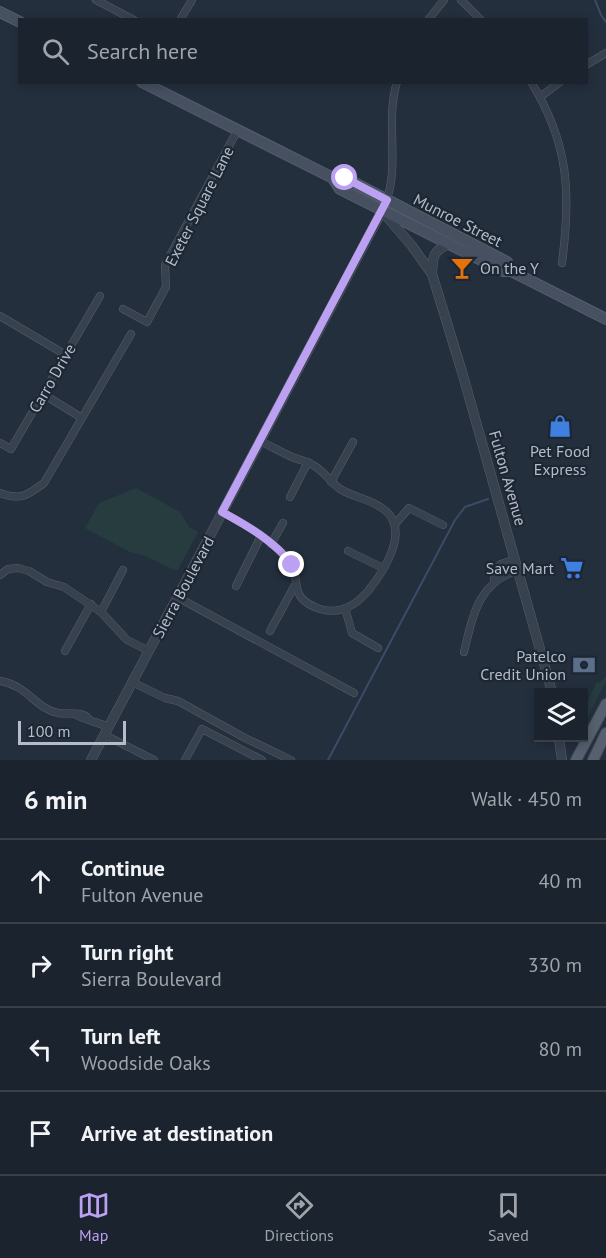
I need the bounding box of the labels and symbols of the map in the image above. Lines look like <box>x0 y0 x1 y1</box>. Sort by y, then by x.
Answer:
street label: Exeter Square Lane <box>160 143 238 269</box>
route start <box>331 164 357 190</box>
street label: Munroe Street <box>410 189 506 251</box>
bar icon: On the Y <box>449 255 475 281</box>
place label: On the Y <box>480 258 539 278</box>
street label: Carro Drive <box>24 340 80 416</box>
shop icon: Pet Food Express <box>547 413 573 439</box>
street label: Fulton Avenue <box>485 428 531 528</box>
place label: Pet Food Express <box>530 441 590 479</box>
street label: Sierra Boulevard <box>148 533 218 641</box>
route end <box>278 551 304 577</box>
supermarket icon: Save Mart <box>559 555 585 581</box>
place label: Save Mart <box>486 558 555 578</box>
place label: Patelco Credit Union <box>480 646 566 684</box>
bank icon: Patelco Credit Union <box>571 652 597 678</box>
scale bar <box>18 718 126 746</box>

